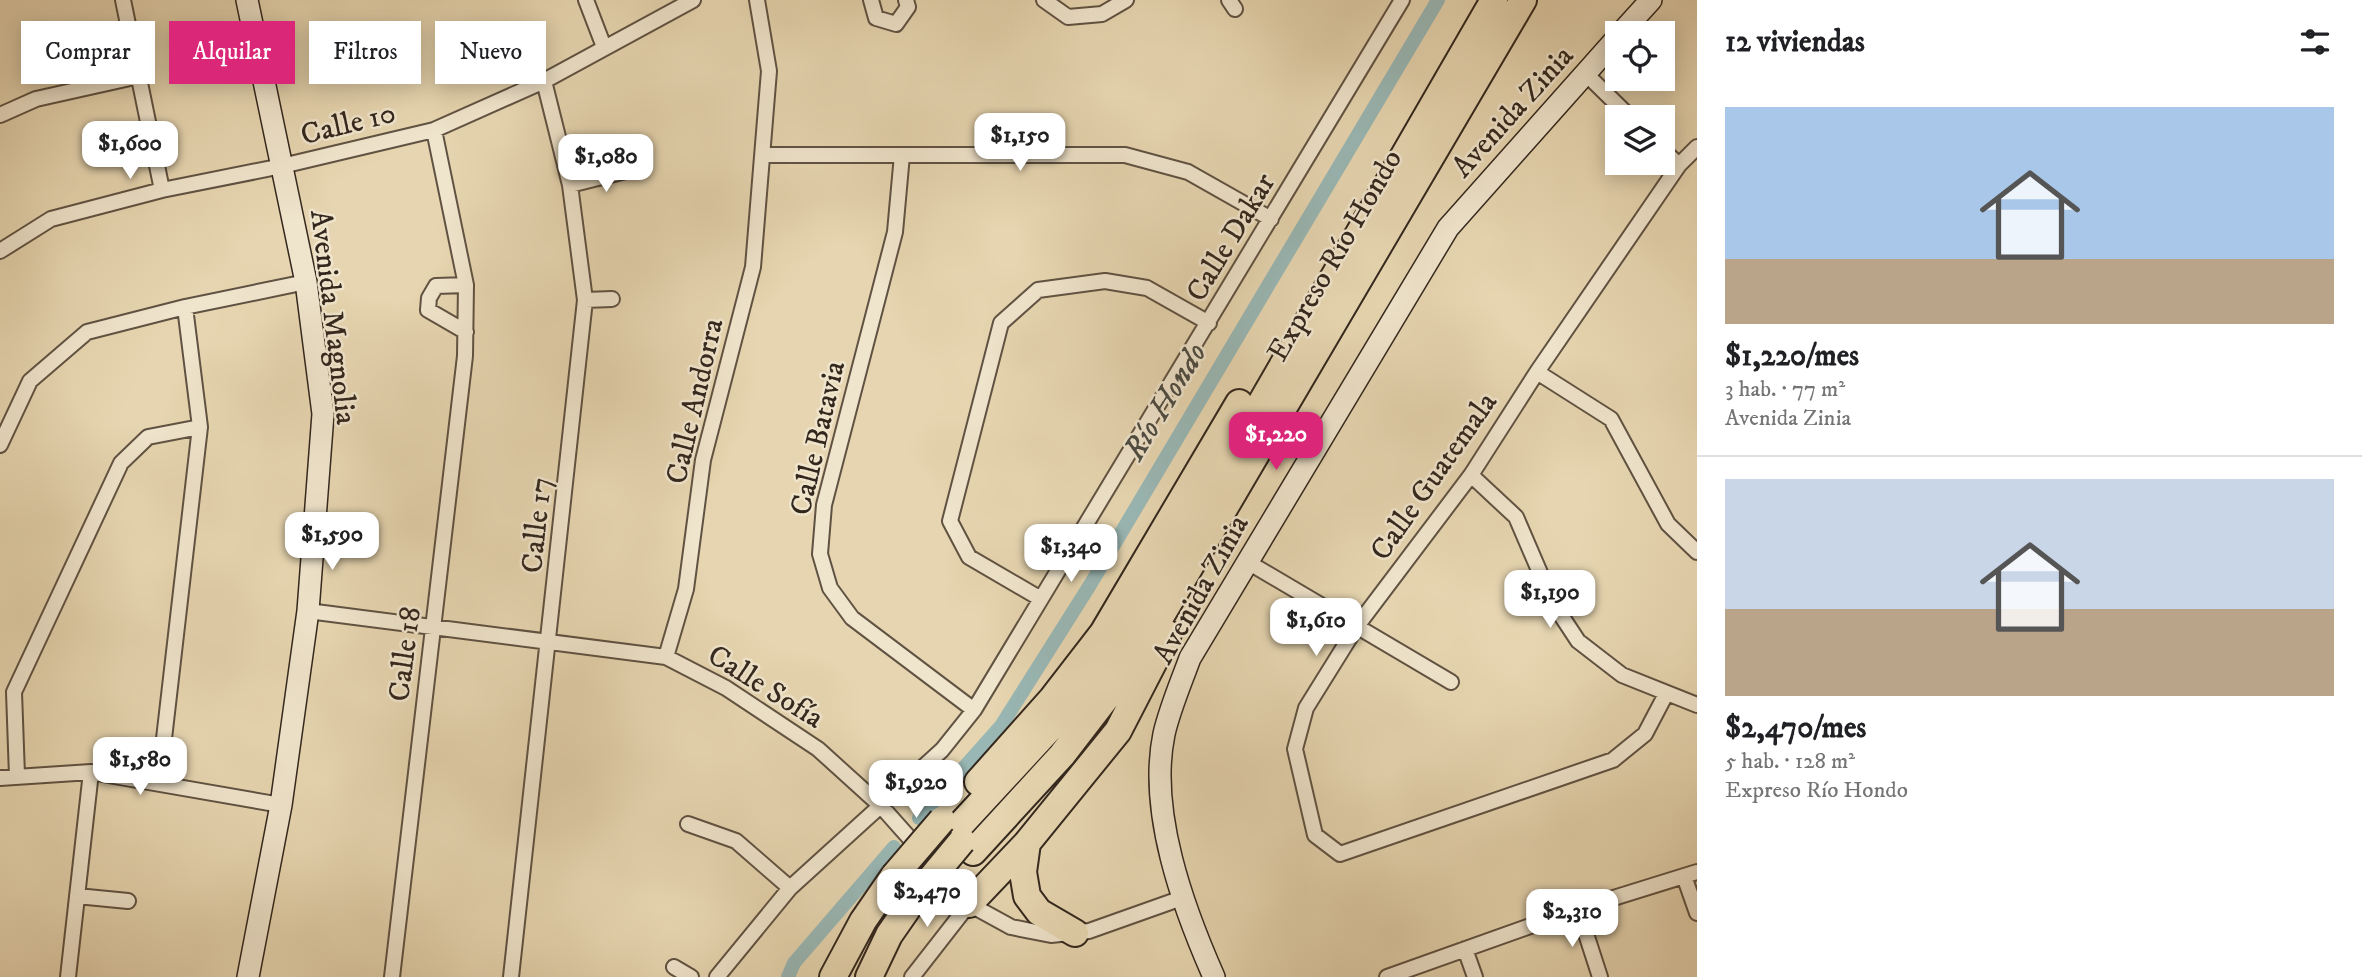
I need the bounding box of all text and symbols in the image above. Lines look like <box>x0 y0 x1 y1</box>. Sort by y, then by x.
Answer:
chip: Comprar <box>21 21 155 84</box>
chip: Alquilar <box>169 21 295 84</box>
chip: Filtros <box>309 21 421 84</box>
chip: Nuevo <box>435 21 546 84</box>
map controls <box>1605 21 1675 175</box>
button: locate <box>1605 21 1675 91</box>
icon: filters <box>2296 23 2334 61</box>
text: 12 viviendas <box>1725 24 1865 61</box>
street label: Avenida Zinia <box>1444 38 1582 186</box>
street label: Calle 10 <box>297 95 400 154</box>
button: layers <box>1605 105 1675 175</box>
pin: $1,150 <box>963 114 1077 173</box>
text: $1,150 <box>990 121 1050 150</box>
pin: $1,600 <box>73 122 187 181</box>
text: $1,600 <box>98 129 162 158</box>
pin: $1,080 <box>549 134 663 194</box>
text: $1,080 <box>574 142 638 171</box>
street label: Expreso Río Hondo <box>1260 143 1411 368</box>
icon: home <box>1967 152 2093 278</box>
street label: Calle Dakar <box>1179 167 1284 309</box>
street label: Avenida Magnolia <box>301 208 364 427</box>
street label: Calle Andorra <box>658 315 733 488</box>
water label: Río Hondo <box>1114 336 1216 469</box>
text: $1,220/mes <box>1725 338 1859 375</box>
street label: Calle Batavia <box>783 357 854 519</box>
text: 3 hab. · 77 m² <box>1725 375 1845 404</box>
street label: Calle Guatemala <box>1363 385 1506 568</box>
text: Avenida Zinia <box>1725 404 1851 433</box>
pin: $1,220 <box>1219 412 1333 472</box>
text: $1,220 <box>1245 420 1307 449</box>
street label: Calle 17 <box>514 475 561 575</box>
street label: Avenida Zinia <box>1145 508 1258 671</box>
pin: $1,590 <box>275 512 389 572</box>
text: $1,590 <box>301 520 363 549</box>
pin: $1,340 <box>1014 524 1128 584</box>
icon: home <box>1967 524 2093 650</box>
text: $1,340 <box>1040 532 1102 561</box>
pin: $1,190 <box>1493 570 1607 630</box>
text: $1,190 <box>1520 578 1580 607</box>
pin: $1,610 <box>1259 598 1373 658</box>
street label: Calle 18 <box>381 605 430 704</box>
text: $1,610 <box>1286 606 1346 635</box>
street label: Calle Sofía <box>700 637 830 737</box>
text: $2,470/mes <box>1725 710 1866 747</box>
pin: $1,580 <box>83 738 197 797</box>
text: $1,580 <box>109 745 171 774</box>
text: 5 hab. · 128 m² <box>1725 747 1855 776</box>
pin: $1,920 <box>859 760 973 820</box>
text: $1,920 <box>885 768 947 797</box>
text: Expreso Río Hondo <box>1725 776 1908 805</box>
pin: $2,470 <box>870 870 984 929</box>
text: $2,470 <box>893 877 961 906</box>
pin: $2,310 <box>1515 890 1629 949</box>
text: $2,310 <box>1542 897 1602 926</box>

